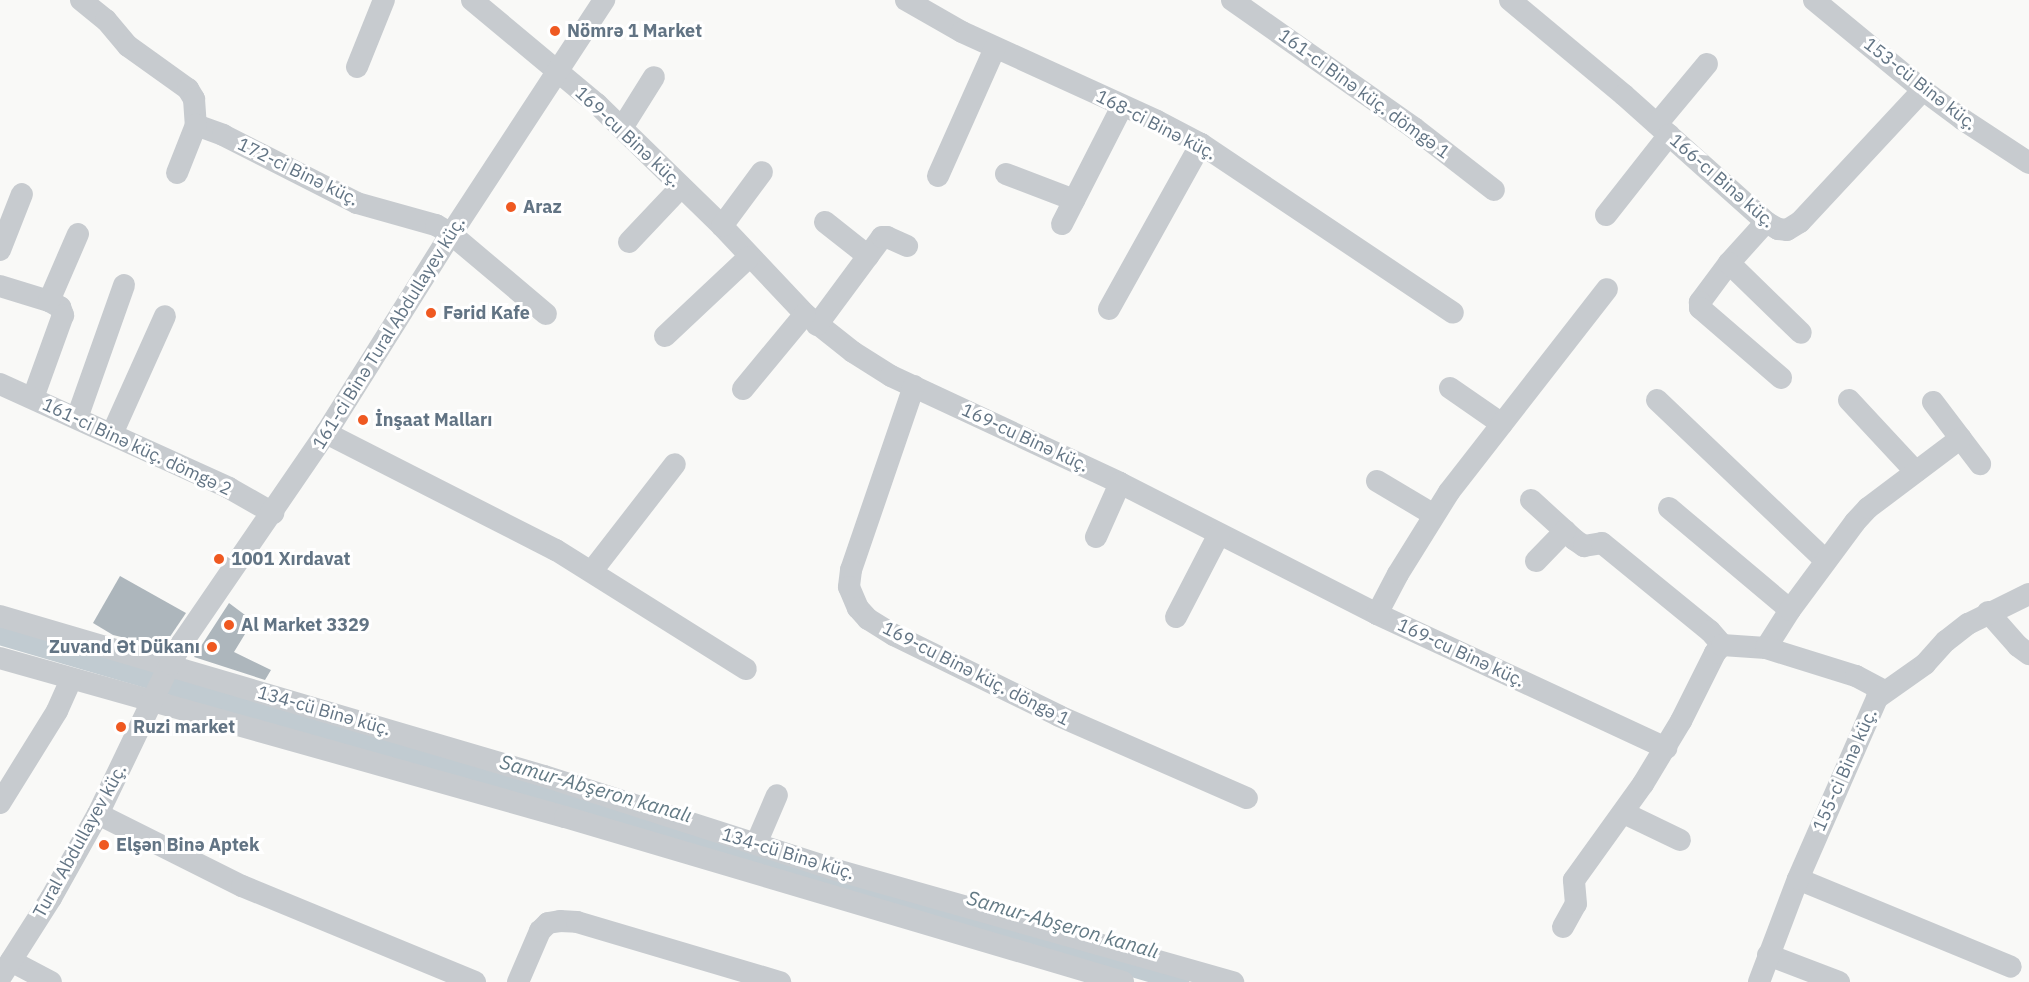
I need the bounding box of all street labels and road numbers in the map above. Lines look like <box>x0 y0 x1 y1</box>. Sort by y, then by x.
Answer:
street label: 161-ci Binə küç. dömgə 1 <box>1274 25 1454 163</box>
street label: 153-cü Binə küç. <box>1859 33 1981 135</box>
street label: 169-cu Binə küç. <box>570 82 686 192</box>
street label: 168-ci Binə küç. <box>1092 85 1220 165</box>
street label: 166-cı Binə küç. <box>1665 130 1779 232</box>
street label: 172-ci Binə küç. <box>234 133 362 211</box>
street label: 161-ci Binə Tural Abdullayev küç. <box>308 213 470 453</box>
street label: 161-ci Binə küç. dömgə 2 <box>39 394 235 500</box>
street label: 169-cu Binə küç. <box>958 399 1092 477</box>
street label: 169-cu Binə küç. <box>1394 614 1528 692</box>
street label: 169-cu Binə küç. döngə 1 <box>879 617 1073 731</box>
street label: 134-cü Binə küç. <box>255 682 393 740</box>
street label: 155-ci Binə küç. <box>1808 705 1882 835</box>
street label: Tural Abdullayev küç. <box>29 761 131 921</box>
street label: 134-cü Binə küç. <box>719 824 857 884</box>

